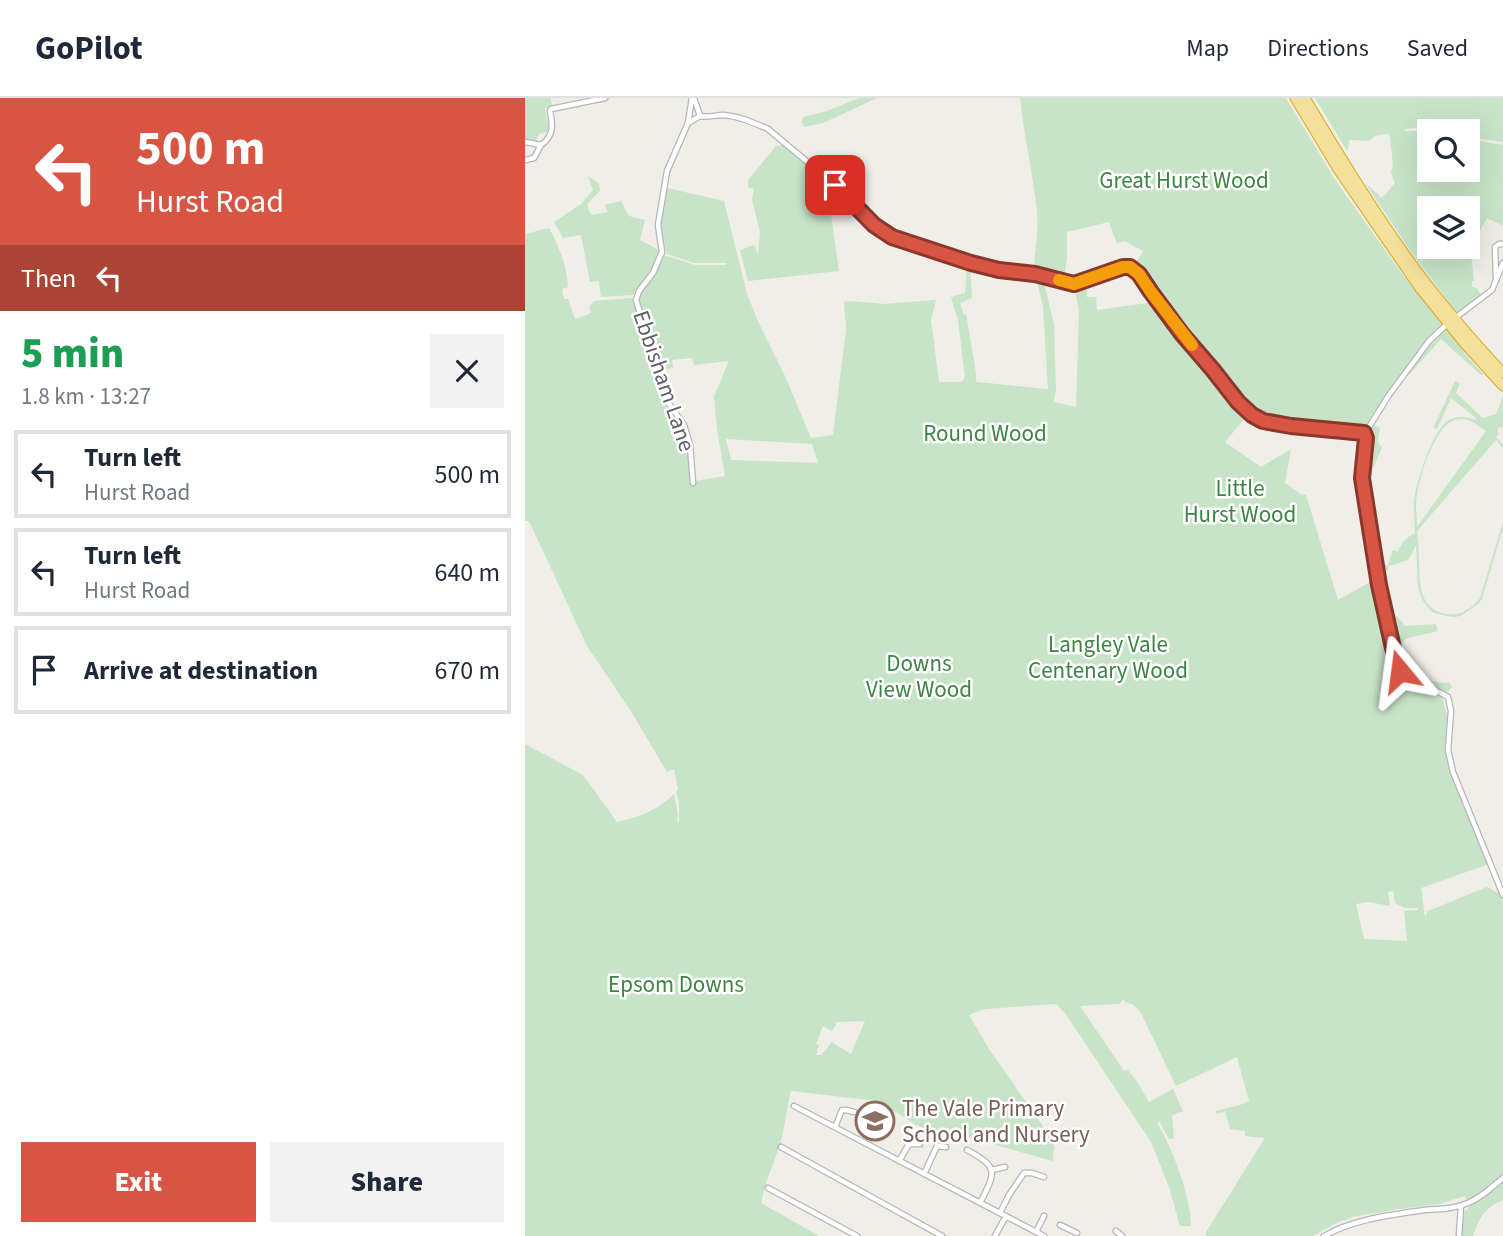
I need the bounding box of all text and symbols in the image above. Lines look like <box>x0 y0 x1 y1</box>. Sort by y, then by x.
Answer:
text: GoPilot <box>35 25 143 72</box>
text: Map <box>1186 31 1229 66</box>
text: Directions <box>1267 31 1369 66</box>
text: Saved <box>1407 31 1468 66</box>
text: 500 m <box>136 114 265 184</box>
map controls <box>1417 119 1480 259</box>
button: search <box>1417 119 1480 182</box>
icon: left <box>21 126 112 217</box>
pin <box>805 155 865 215</box>
park label: Great Hurst Wood <box>1099 164 1269 197</box>
icon: arrive <box>816 166 854 204</box>
text: Hurst Road <box>136 179 284 225</box>
button: layers <box>1417 196 1480 259</box>
icon: left <box>90 259 128 297</box>
text: Then <box>21 260 76 297</box>
street label: Ebbisham Lane <box>624 306 704 456</box>
text: 5 min <box>21 324 124 384</box>
button: close <box>430 334 504 408</box>
text: 1.8 km · 13:27 <box>21 380 151 413</box>
park label: Round Wood <box>923 417 1047 450</box>
text: Turn left <box>84 439 181 476</box>
icon: left <box>25 455 63 493</box>
text: 500 m <box>434 456 500 493</box>
park label: Little Hurst Wood <box>1184 472 1296 531</box>
text: Hurst Road <box>84 476 190 509</box>
text: Turn left <box>84 537 181 574</box>
icon: left <box>25 553 63 591</box>
text: 640 m <box>434 554 500 591</box>
text: Hurst Road <box>84 574 190 607</box>
park label: Langley Vale Centenary Wood <box>1028 628 1188 687</box>
position arrow <box>1363 634 1437 708</box>
park label: Downs View Wood <box>866 647 972 706</box>
icon: arrive <box>25 651 63 689</box>
text: Arrive at destination <box>84 652 318 689</box>
text: 670 m <box>434 652 500 689</box>
park label: Epsom Downs <box>608 968 744 1001</box>
place label: The Vale Primary School and Nursery <box>902 1092 1090 1151</box>
school or university icon: The Vale Primary School and Nursery <box>854 1100 896 1142</box>
button: Exit <box>21 1142 256 1222</box>
button: Share <box>270 1142 504 1222</box>

